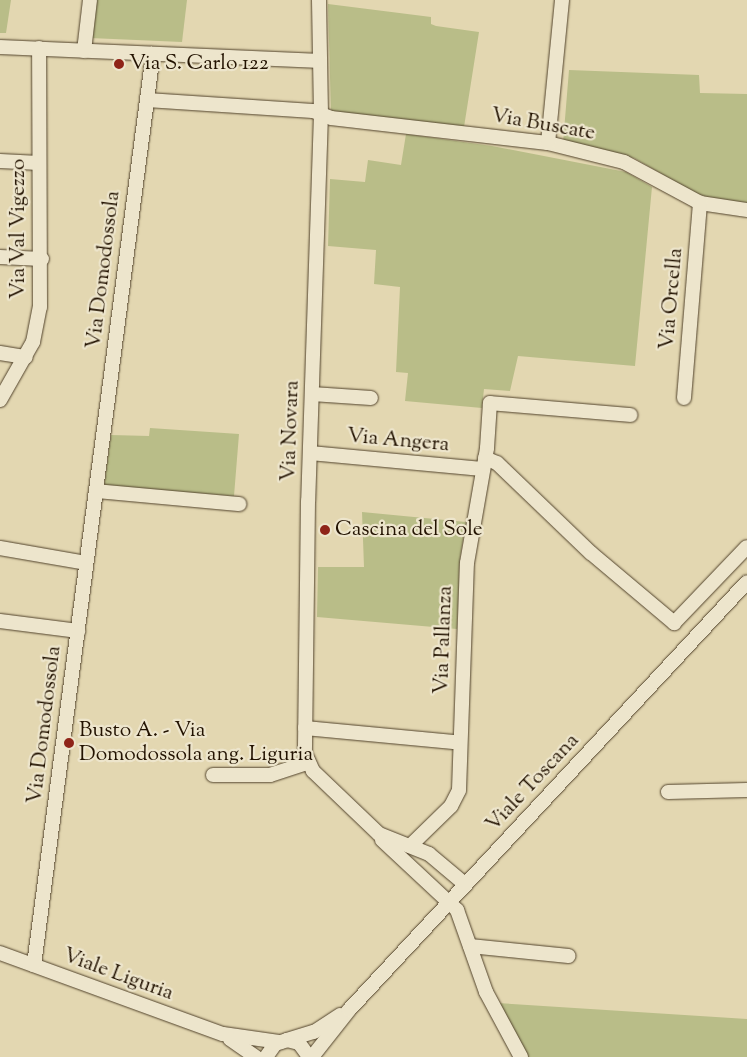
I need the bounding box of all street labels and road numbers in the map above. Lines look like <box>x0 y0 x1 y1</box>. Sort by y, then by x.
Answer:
street label: Via Buscate <box>489 103 597 147</box>
street label: Via Val Vigezzo <box>6 159 32 299</box>
street label: Via Domodossola <box>82 189 126 351</box>
street label: Via Orcella <box>655 247 689 351</box>
street label: Via Novara <box>277 380 305 482</box>
street label: Via Angera <box>346 424 450 458</box>
street label: Via Pallanza <box>430 585 458 695</box>
street label: Via Domodossola <box>23 644 67 806</box>
street label: Viale Toscana <box>481 729 585 837</box>
street label: Viale Liguria <box>59 943 177 1007</box>

